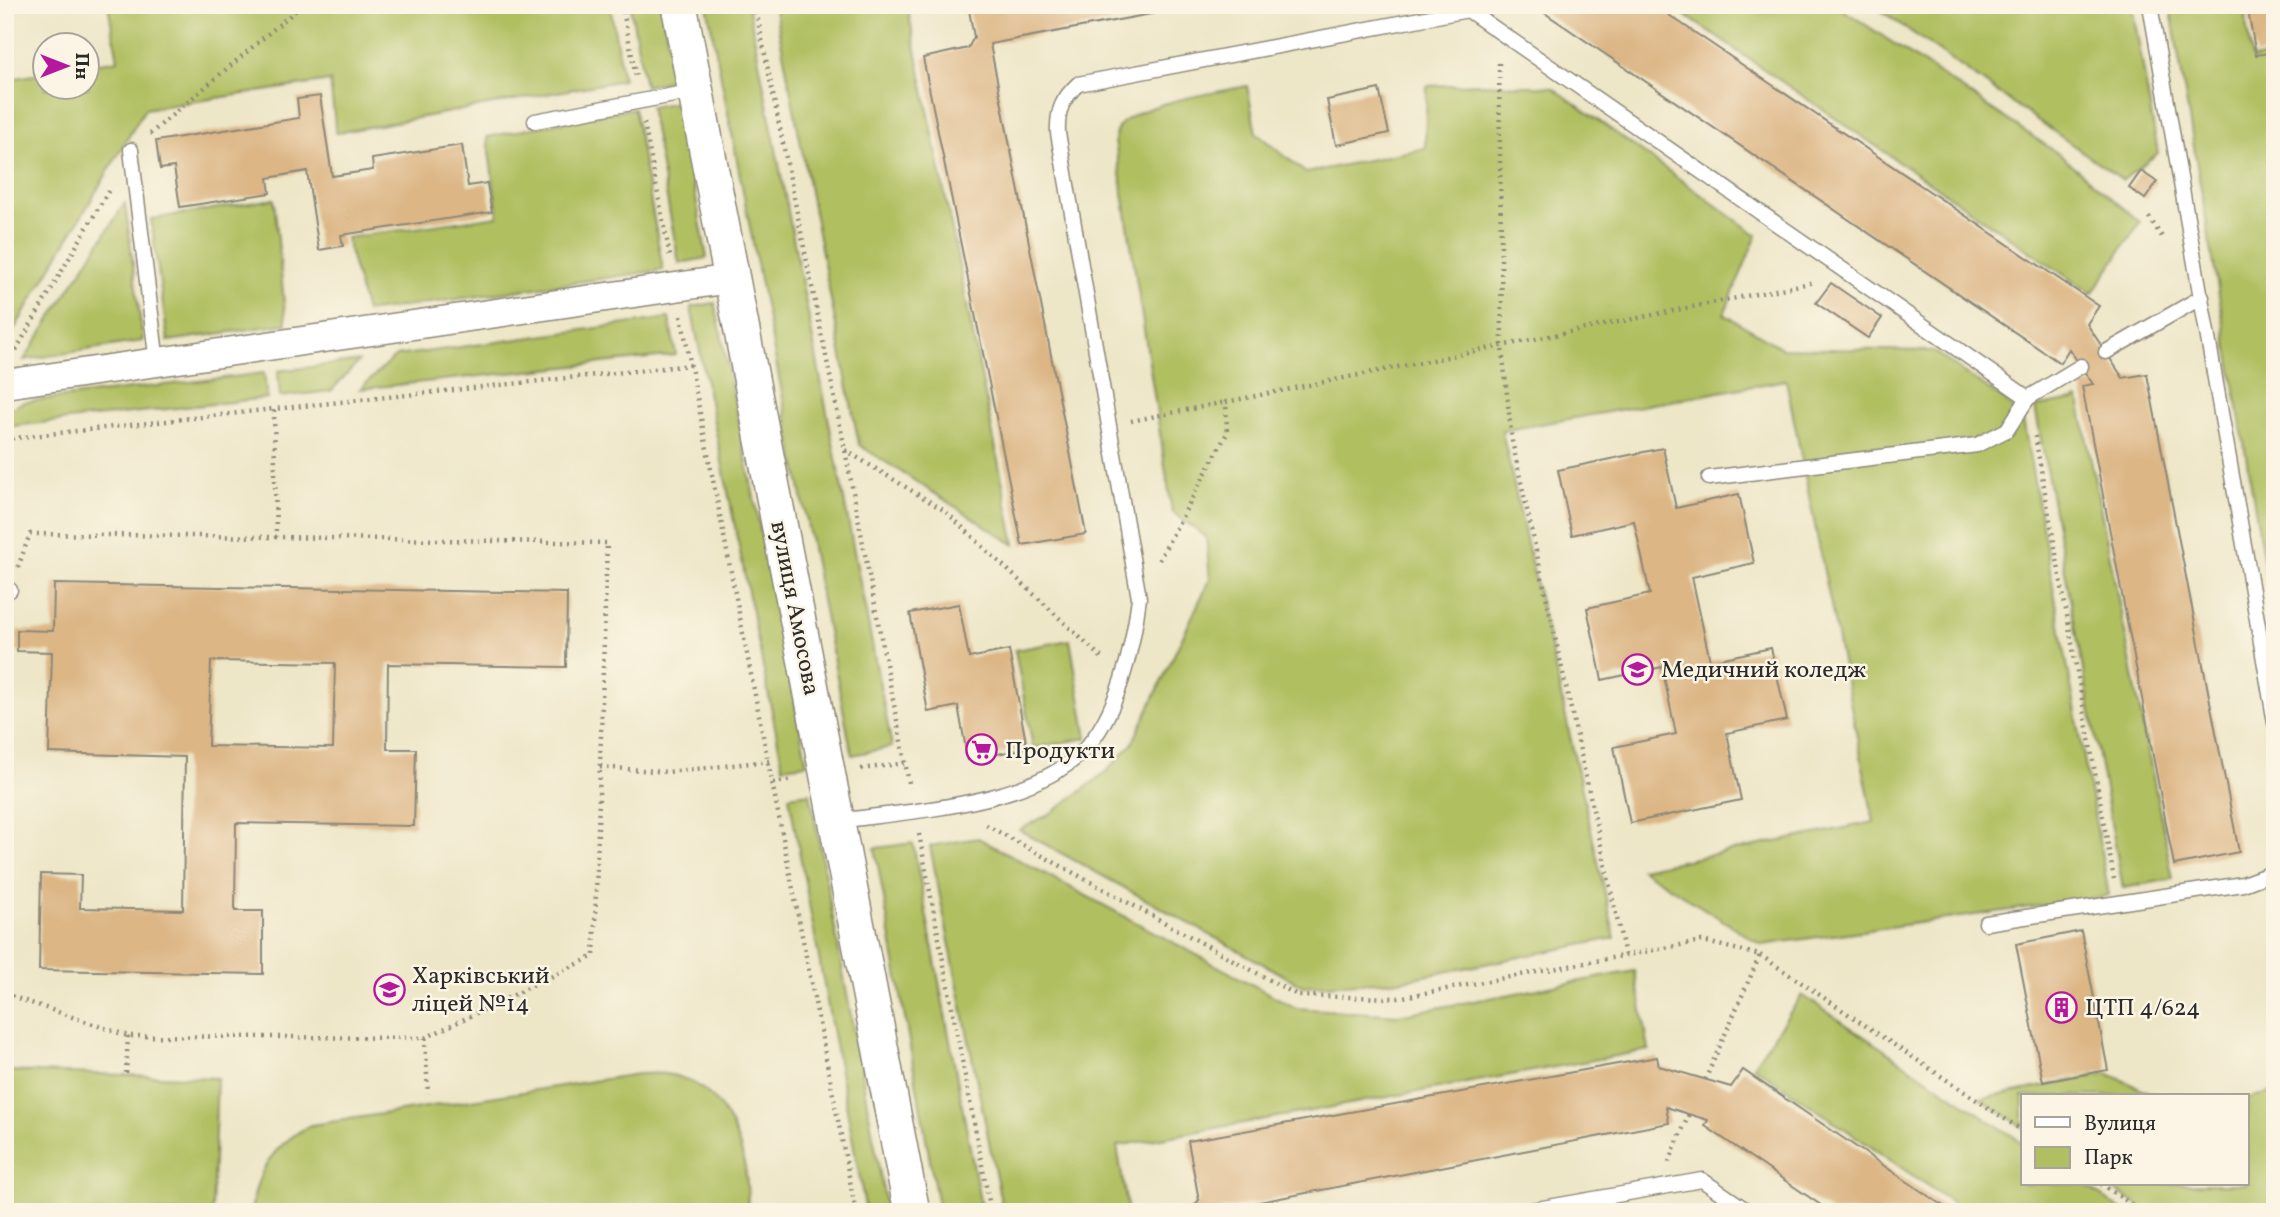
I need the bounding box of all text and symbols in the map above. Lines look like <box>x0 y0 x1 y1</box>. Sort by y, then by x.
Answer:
north arrow <box>32 32 102 102</box>
text: Пн <box>68 53 94 79</box>
street label: вулиця Амосова <box>760 518 828 699</box>
school or university icon: Медичний коледж <box>1621 652 1655 686</box>
place label: Медичний коледж <box>1661 654 1866 688</box>
supermarket icon: Продукти <box>965 733 999 767</box>
place label: Продукти <box>1005 735 1115 769</box>
place label: Харківський ліцей №14 <box>412 960 550 1022</box>
school or university icon: Харківський ліцей №14 <box>372 972 406 1006</box>
building icon: ЦТП 4/624 <box>2045 990 2079 1024</box>
place label: ЦТП 4/624 <box>2085 992 2200 1026</box>
legend <box>2021 1094 2248 1186</box>
text: Вулиця <box>2084 1110 2156 1139</box>
text: Парк <box>2084 1144 2133 1173</box>

